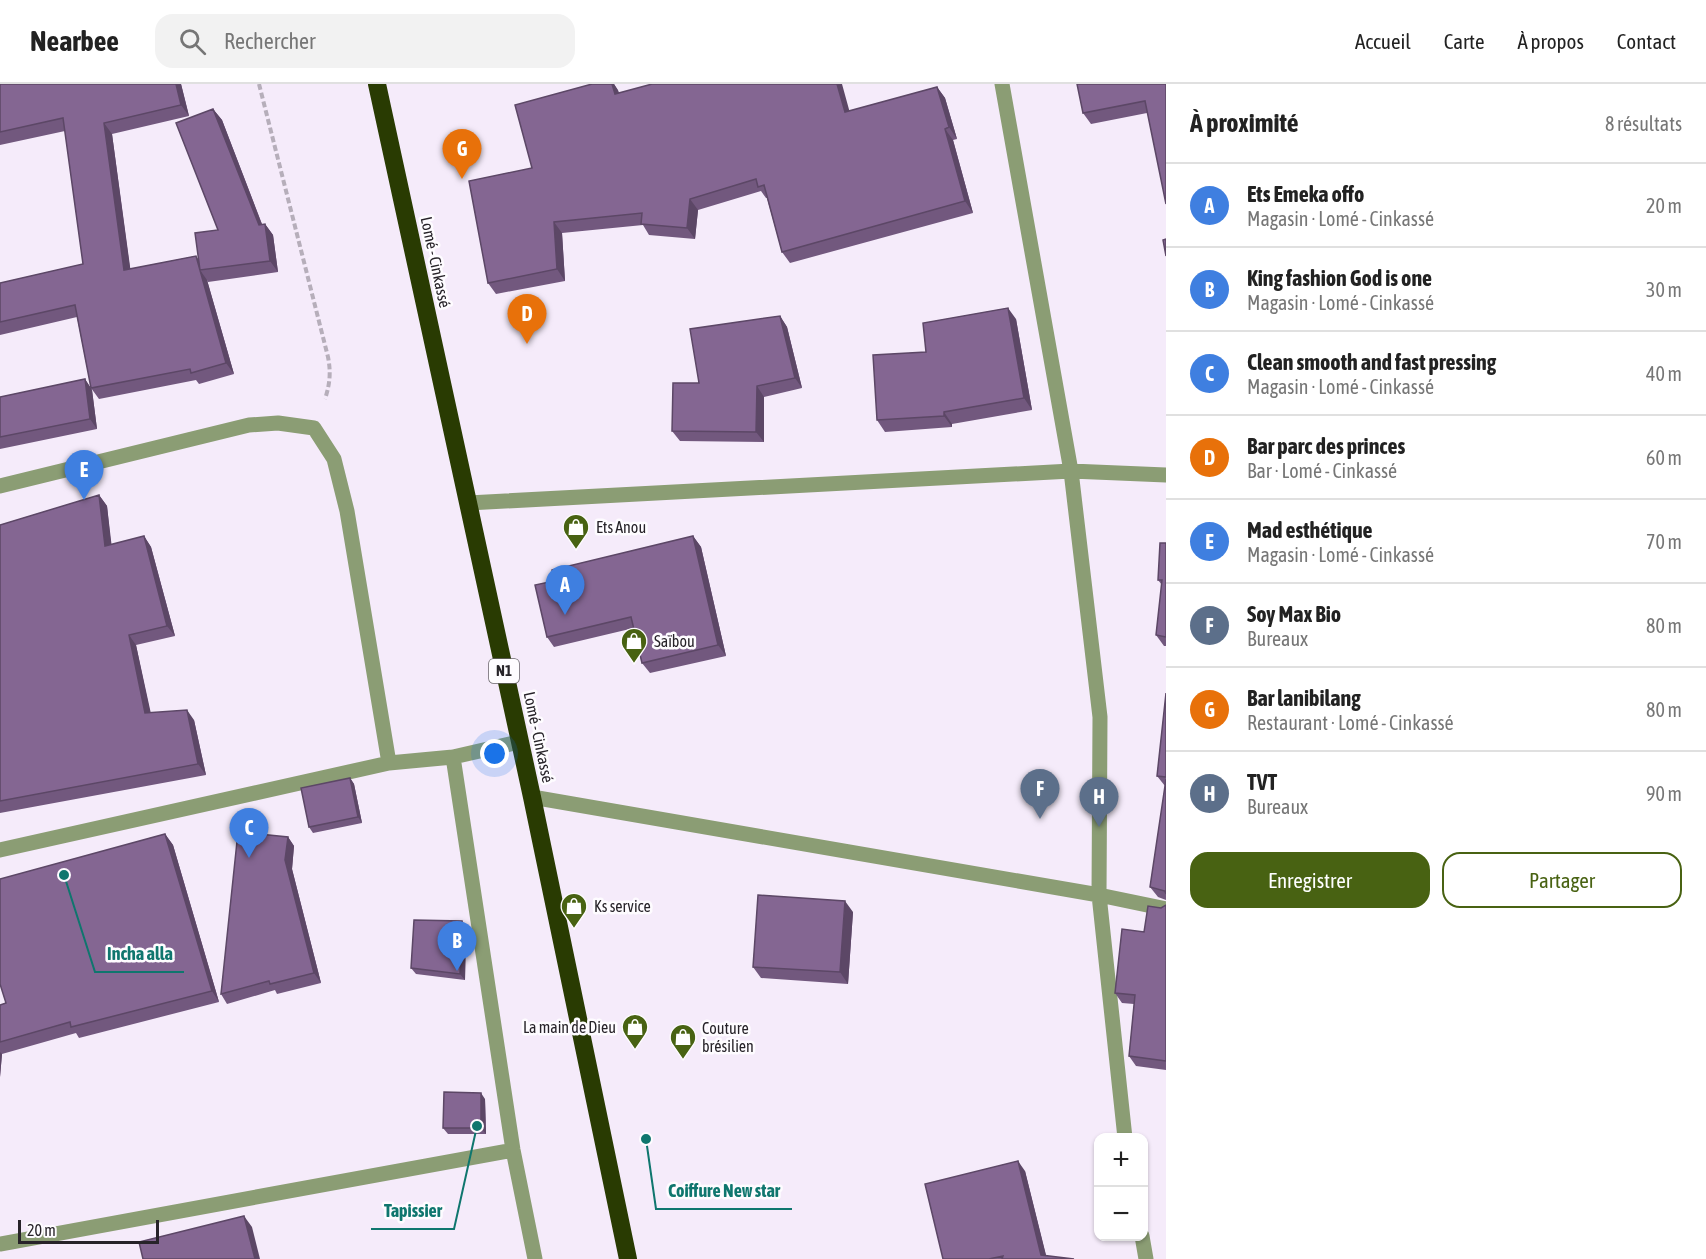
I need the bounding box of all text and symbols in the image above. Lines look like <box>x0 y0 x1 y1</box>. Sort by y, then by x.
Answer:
search box <box>155 14 575 68</box>
text: Nearbee <box>30 25 119 57</box>
icon: search <box>176 25 209 58</box>
text: Rechercher <box>224 28 316 54</box>
text: Accueil <box>1355 29 1411 53</box>
text: Carte <box>1444 29 1484 53</box>
text: À propos <box>1517 29 1584 53</box>
text: Contact <box>1617 29 1676 53</box>
text: À proximité <box>1190 108 1298 138</box>
text: 8 résultats <box>1605 112 1682 135</box>
pin: G <box>442 130 482 179</box>
text: Ets Emeka offo <box>1247 181 1364 207</box>
text: A <box>1205 194 1214 217</box>
text: 20 m <box>1646 194 1682 217</box>
text: Magasin · Lomé - Cinkassé <box>1247 207 1434 230</box>
street label: Lomé - Cinkassé <box>418 215 454 309</box>
text: King fashion God is one <box>1247 265 1432 291</box>
text: B <box>1205 278 1214 301</box>
text: 30 m <box>1646 278 1682 301</box>
text: Magasin · Lomé - Cinkassé <box>1247 291 1434 314</box>
pin: D <box>508 294 546 344</box>
text: Clean smooth and fast pressing <box>1247 349 1496 375</box>
text: C <box>1205 362 1214 385</box>
text: 40 m <box>1646 362 1682 385</box>
text: Magasin · Lomé - Cinkassé <box>1247 375 1434 398</box>
text: Bar parc des princes <box>1247 433 1405 459</box>
text: D <box>1204 446 1215 469</box>
text: 60 m <box>1646 446 1682 469</box>
pin: E <box>64 450 104 500</box>
text: Bar · Lomé - Cinkassé <box>1247 459 1397 482</box>
shop icon: Ets Anou <box>561 512 591 550</box>
text: Mad esthétique <box>1247 517 1373 543</box>
place label: Ets Anou <box>596 518 646 536</box>
text: E <box>1205 530 1214 553</box>
text: 70 m <box>1646 530 1682 553</box>
text: Magasin · Lomé - Cinkassé <box>1247 543 1434 566</box>
pin: A <box>546 566 584 615</box>
text: Soy Max Bio <box>1247 601 1341 627</box>
text: F <box>1205 614 1214 637</box>
text: 80 m <box>1646 614 1682 637</box>
shop icon: Saïbou <box>619 626 649 664</box>
text: Bureaux <box>1247 627 1308 650</box>
place label: Saïbou <box>654 632 695 650</box>
road number: N1 <box>489 659 519 683</box>
text: Bar lanibilang <box>1247 685 1361 711</box>
street label: Lomé - Cinkassé <box>521 690 557 784</box>
text: G <box>1204 698 1215 721</box>
text: 80 m <box>1646 698 1682 721</box>
text: Restaurant · Lomé - Cinkassé <box>1247 711 1454 734</box>
your location <box>480 739 509 768</box>
text: TVT <box>1247 769 1277 795</box>
pin: F <box>1020 770 1060 819</box>
pin: H <box>1080 778 1118 827</box>
text: H <box>1204 782 1215 805</box>
text: 90 m <box>1646 782 1682 805</box>
text: Bureaux <box>1247 795 1308 818</box>
pin: C <box>230 808 268 858</box>
button: Enregistrer <box>1190 852 1430 908</box>
button: Partager <box>1442 852 1682 908</box>
shop icon: Ks service <box>559 891 589 929</box>
place label: Ks service <box>594 897 651 915</box>
pin: B <box>438 922 476 971</box>
callout: Incha alla <box>95 936 184 972</box>
text: Incha alla <box>107 943 173 964</box>
shop icon: La main de Dieu <box>620 1012 650 1050</box>
place label: La main de Dieu <box>523 1018 616 1036</box>
place label: Couture brésilien <box>702 1019 754 1055</box>
shop icon: Couture brésilien <box>668 1022 698 1060</box>
map controls <box>1094 1133 1148 1241</box>
button: + <box>1094 1133 1148 1187</box>
callout: Coiffure New star <box>656 1173 792 1209</box>
text: Coiffure New star <box>668 1180 781 1201</box>
button: − <box>1094 1187 1148 1241</box>
callout: Tapissier <box>371 1193 454 1229</box>
text: Tapissier <box>384 1200 443 1221</box>
scale bar <box>18 1217 159 1244</box>
text: 20 m <box>27 1221 56 1239</box>

